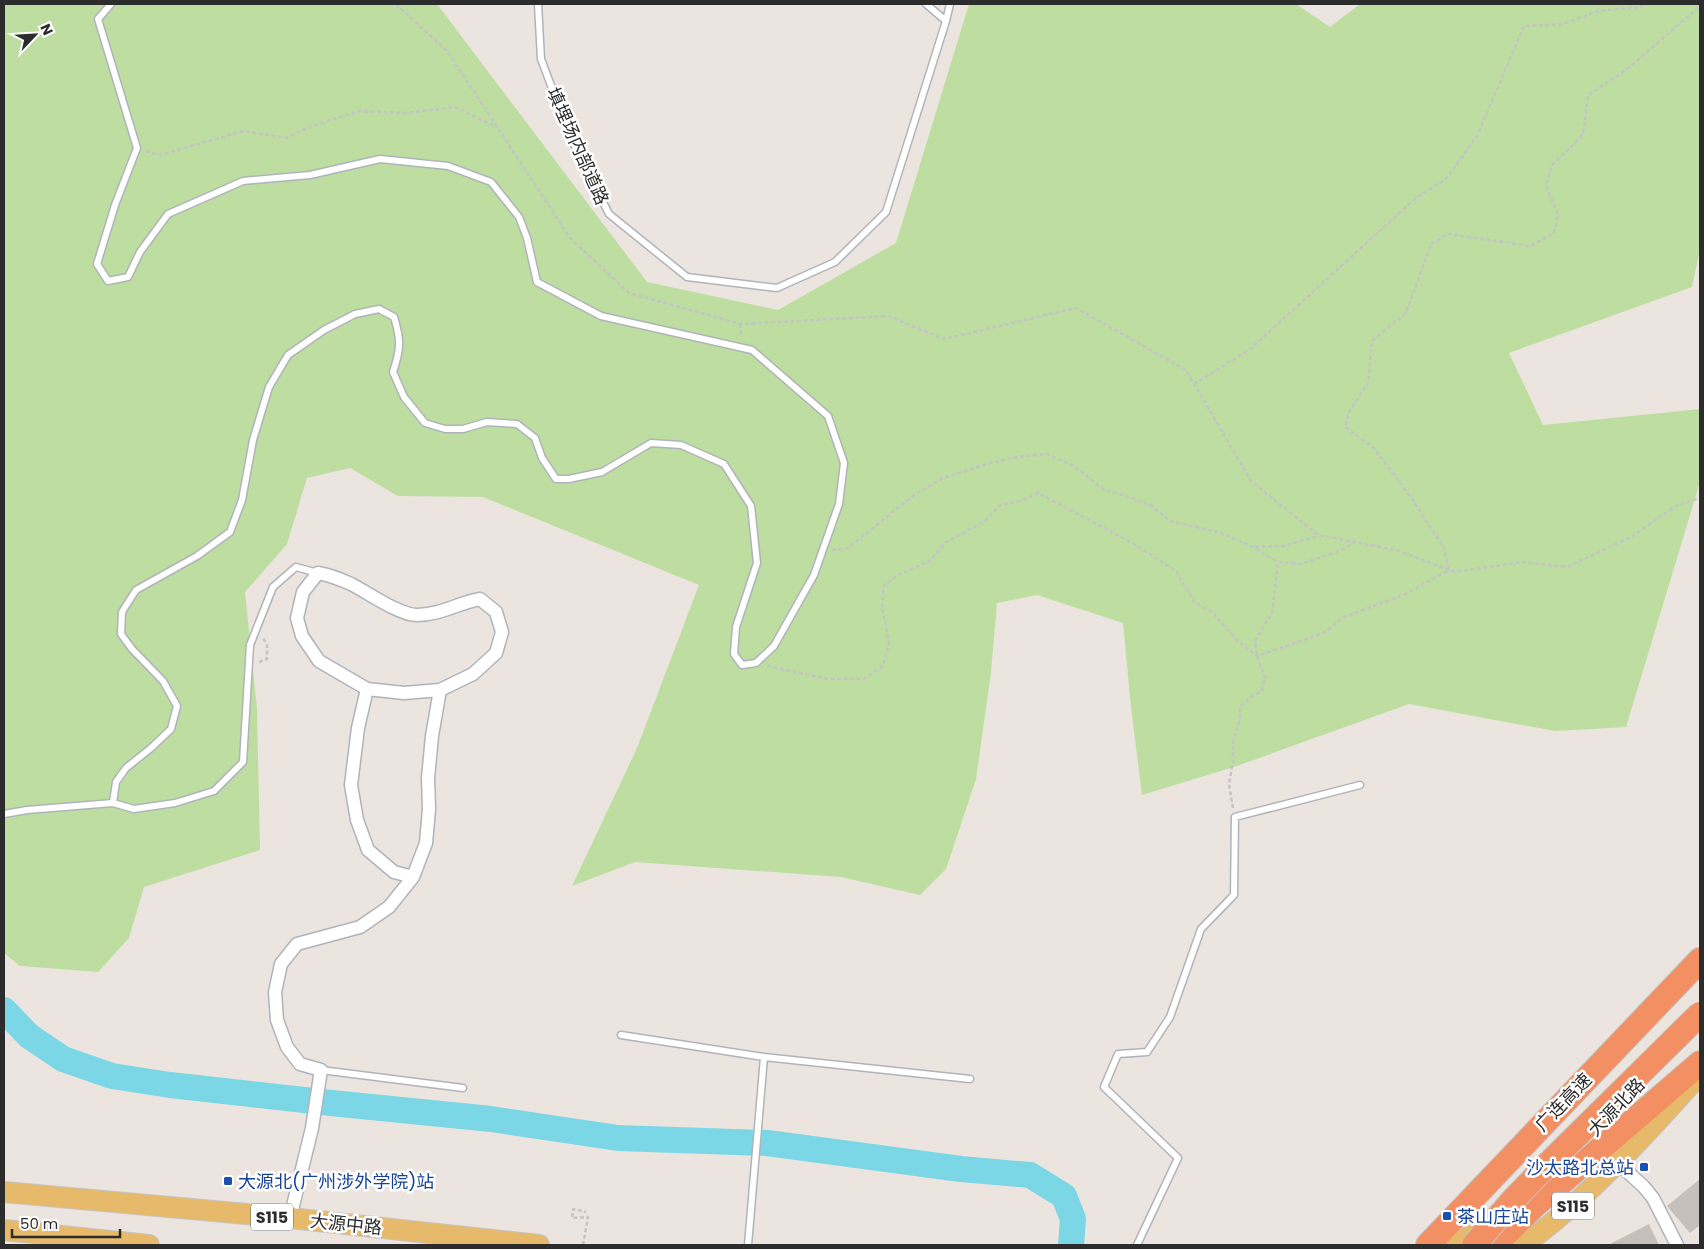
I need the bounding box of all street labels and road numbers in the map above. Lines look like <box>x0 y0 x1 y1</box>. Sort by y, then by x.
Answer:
street label: 填埋场内部道路 <box>541 83 615 209</box>
street label: 广连高速 <box>1529 1067 1597 1137</box>
street label: 大源北路 <box>1582 1072 1650 1142</box>
road number: S115 <box>1552 1192 1594 1220</box>
road number: S115 <box>251 1204 293 1230</box>
street label: 大源中路 <box>309 1208 383 1240</box>

